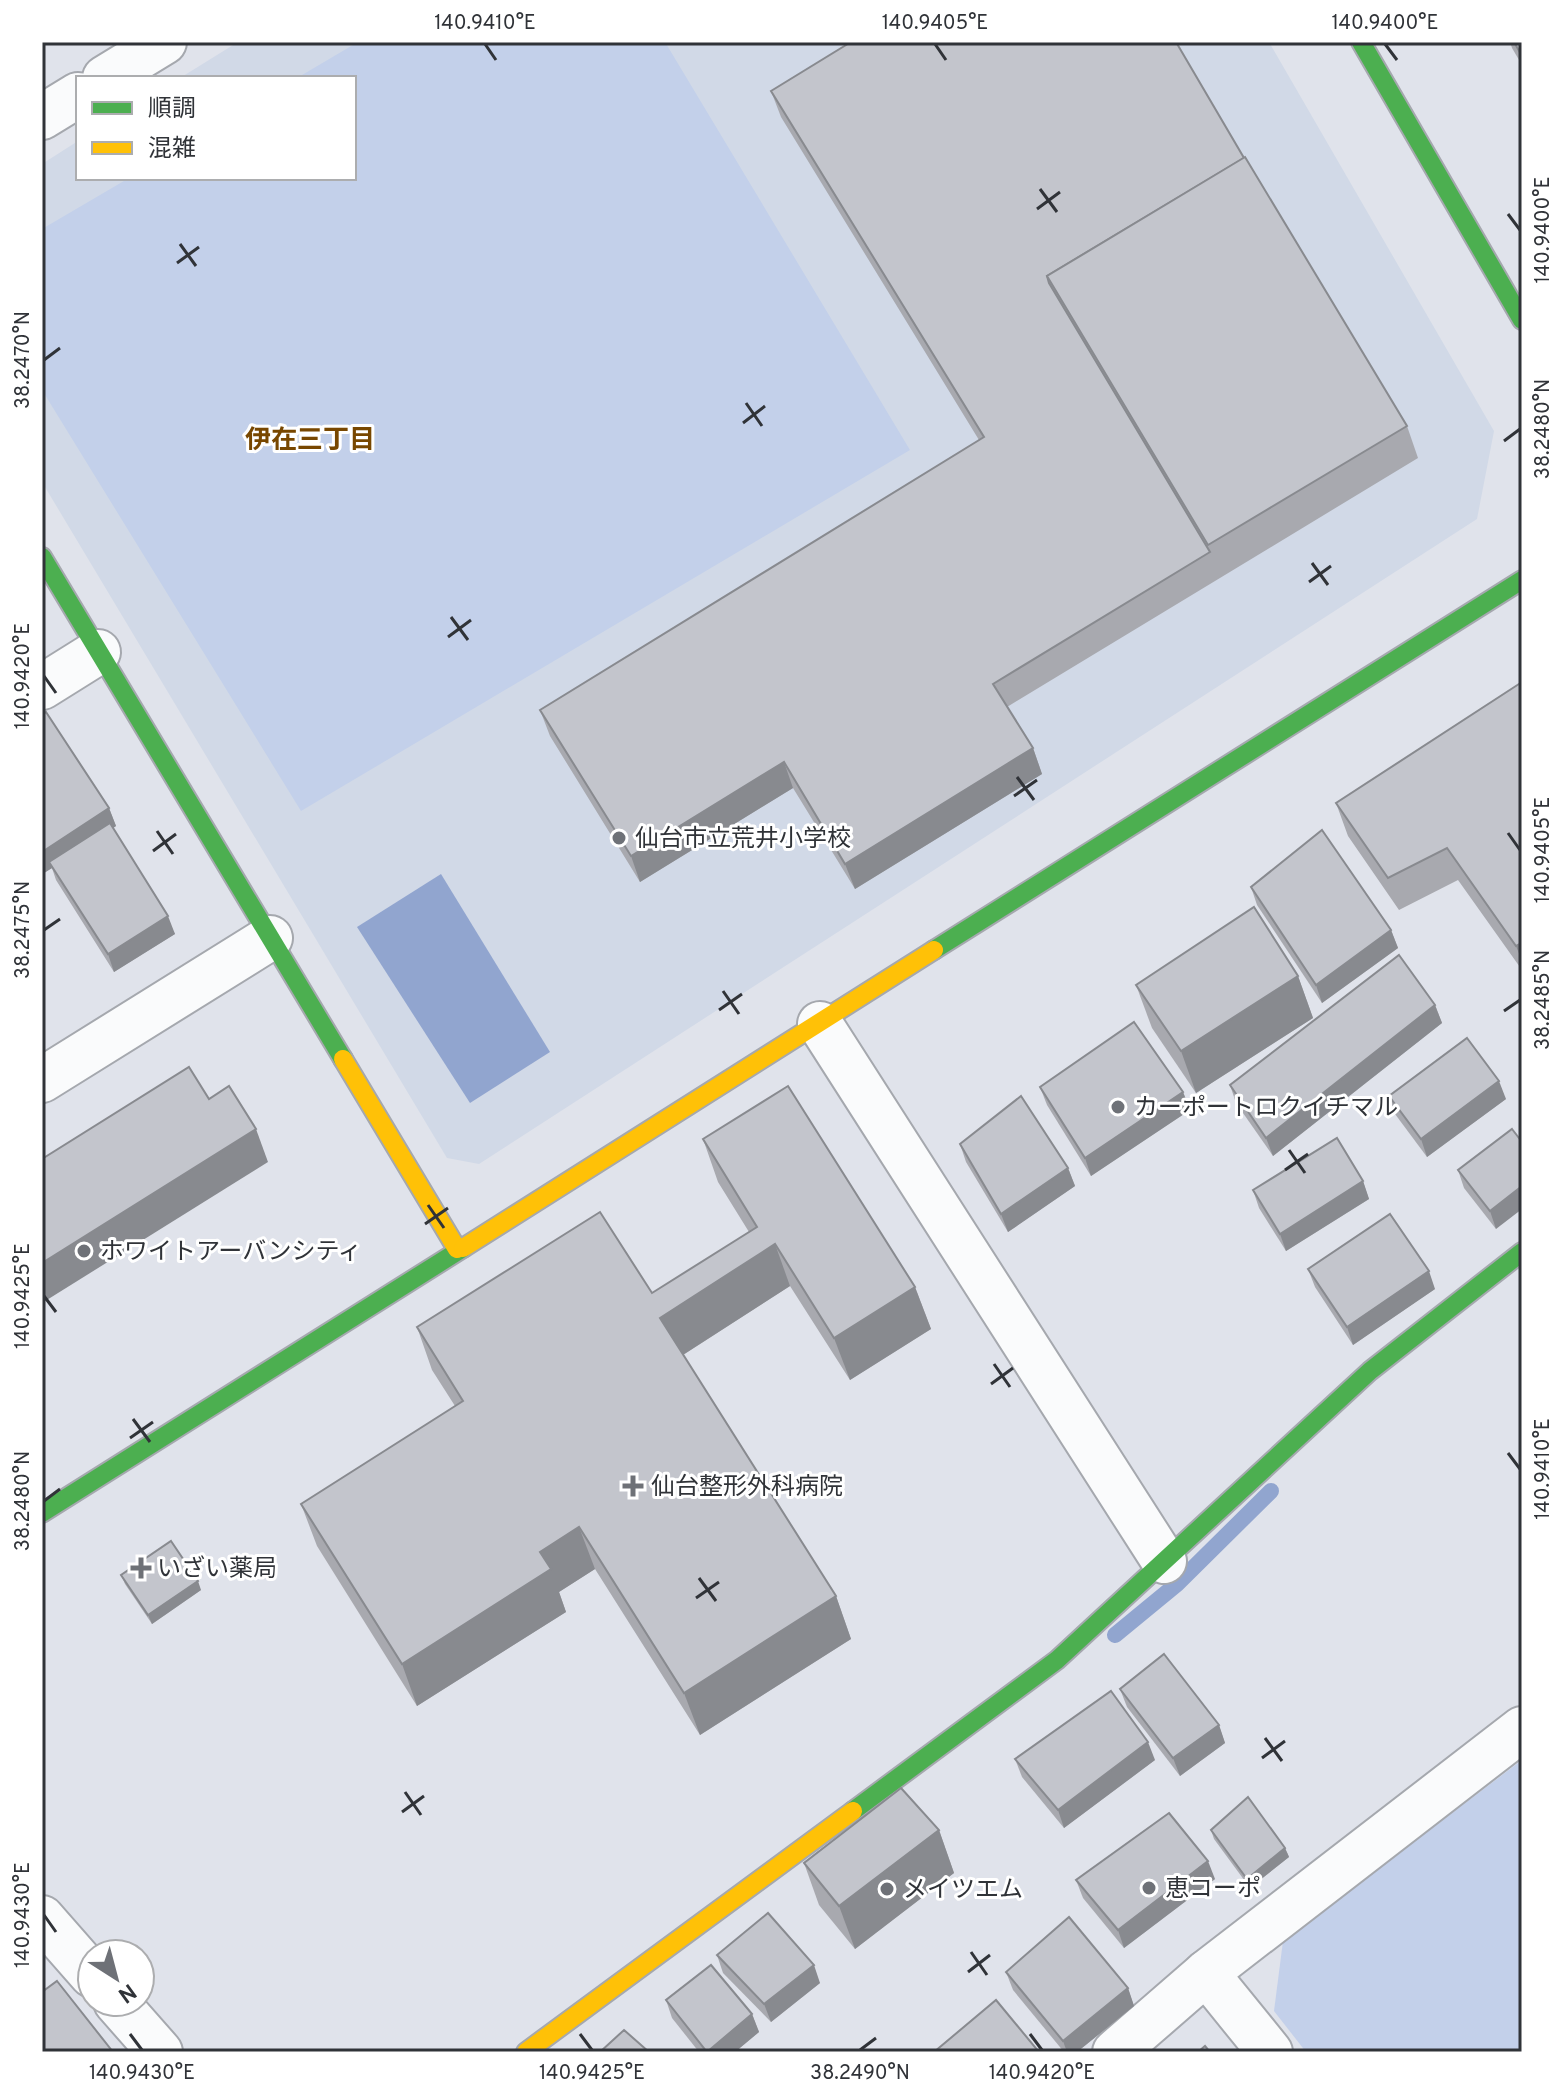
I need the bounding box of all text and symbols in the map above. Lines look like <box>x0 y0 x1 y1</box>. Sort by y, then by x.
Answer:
text: 140.9410°E <box>434 11 536 37</box>
text: 140.9405°E <box>882 11 988 37</box>
text: 140.9400°E <box>1332 11 1438 37</box>
legend <box>76 76 356 180</box>
text: 順調 <box>148 95 196 125</box>
text: 混雑 <box>148 135 196 165</box>
text: 140.9400°E <box>1531 177 1557 283</box>
text: 38.2470°N <box>11 311 37 409</box>
text: 38.2480°N <box>1531 379 1557 479</box>
district label: 伊在三丁目 <box>245 425 375 458</box>
text: 140.9420°E <box>11 623 37 729</box>
text: 140.9405°E <box>1531 797 1557 903</box>
place label: 仙台市立荒井小学校 <box>635 825 851 855</box>
marker: 仙台市立荒井小学校 <box>610 829 628 847</box>
text: 38.2475°N <box>11 881 37 979</box>
text: 38.2485°N <box>1531 950 1557 1050</box>
place label: カーポートロクイチマル <box>1134 1094 1398 1124</box>
marker: カーポートロクイチマル <box>1109 1098 1127 1116</box>
place label: ホワイトアーバンシティ <box>100 1238 362 1268</box>
marker: ホワイトアーバンシティ <box>75 1242 93 1260</box>
text: 140.9425°E <box>11 1243 37 1349</box>
text: 140.9410°E <box>1531 1418 1557 1520</box>
text: 38.2480°N <box>11 1451 37 1551</box>
place label: 仙台整形外科病院 <box>651 1473 843 1503</box>
marker: 仙台整形外科病院 <box>622 1475 644 1497</box>
place label: いざい薬局 <box>157 1555 277 1585</box>
marker: いざい薬局 <box>132 1559 150 1577</box>
text: 140.9430°E <box>11 1862 37 1968</box>
place label: 恵コーポ <box>1165 1875 1261 1905</box>
place label: メイツエム <box>903 1876 1023 1906</box>
marker: 恵コーポ <box>1140 1879 1158 1897</box>
marker: メイツエム <box>878 1880 896 1898</box>
north arrow <box>76 1938 156 2018</box>
text: N <box>112 1977 141 2008</box>
text: 140.9430°E <box>89 2061 195 2087</box>
text: 140.9425°E <box>539 2061 645 2087</box>
text: 38.2490°N <box>810 2061 910 2087</box>
text: 140.9420°E <box>989 2061 1095 2087</box>

